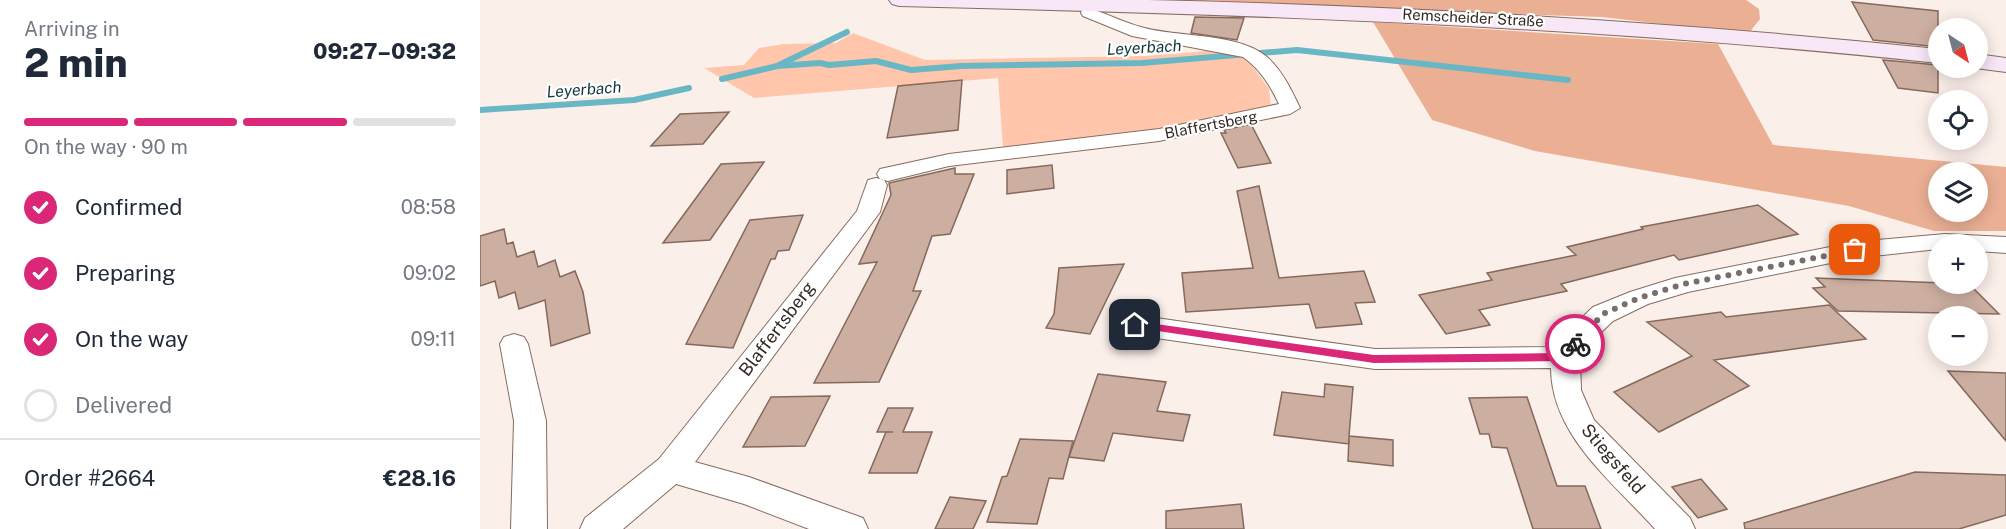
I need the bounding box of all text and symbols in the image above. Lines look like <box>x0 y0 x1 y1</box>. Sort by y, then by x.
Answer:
street label: Remscheider Straße <box>1402 5 1544 30</box>
text: Arriving in <box>24 17 119 41</box>
north arrow <box>1928 18 1988 78</box>
map controls <box>1928 18 1988 366</box>
water label: Leyerbach <box>1106 36 1182 59</box>
text: 09:27–09:32 <box>313 38 456 64</box>
text: 2 min <box>24 40 128 86</box>
water label: Leyerbach <box>546 77 622 102</box>
button: locate <box>1928 90 1988 150</box>
street label: Blaffertsberg <box>1163 107 1259 142</box>
text: On the way · 90 m <box>24 135 188 159</box>
button: layers <box>1928 162 1988 222</box>
icon: check <box>24 191 57 224</box>
text: Confirmed <box>75 194 182 220</box>
text: 08:58 <box>401 195 456 219</box>
pin <box>1829 224 1880 275</box>
icon: bag <box>1838 233 1871 266</box>
button: + <box>1928 234 1988 294</box>
icon: check <box>24 257 57 290</box>
text: Preparing <box>75 260 176 286</box>
text: 09:02 <box>403 261 456 285</box>
street label: Blaffertsberg <box>734 277 819 380</box>
pin <box>1109 299 1160 350</box>
button: − <box>1928 306 1988 366</box>
icon: home <box>1118 308 1151 341</box>
courier <box>1545 314 1605 374</box>
icon: check <box>24 323 57 356</box>
text: On the way <box>75 326 188 352</box>
text: 09:11 <box>411 327 456 351</box>
icon: bike <box>1559 328 1592 361</box>
text: Delivered <box>75 392 172 418</box>
street label: Stiegsfeld <box>1577 419 1650 498</box>
text: Order #2664 <box>24 465 155 491</box>
text: €28.16 <box>383 465 456 491</box>

